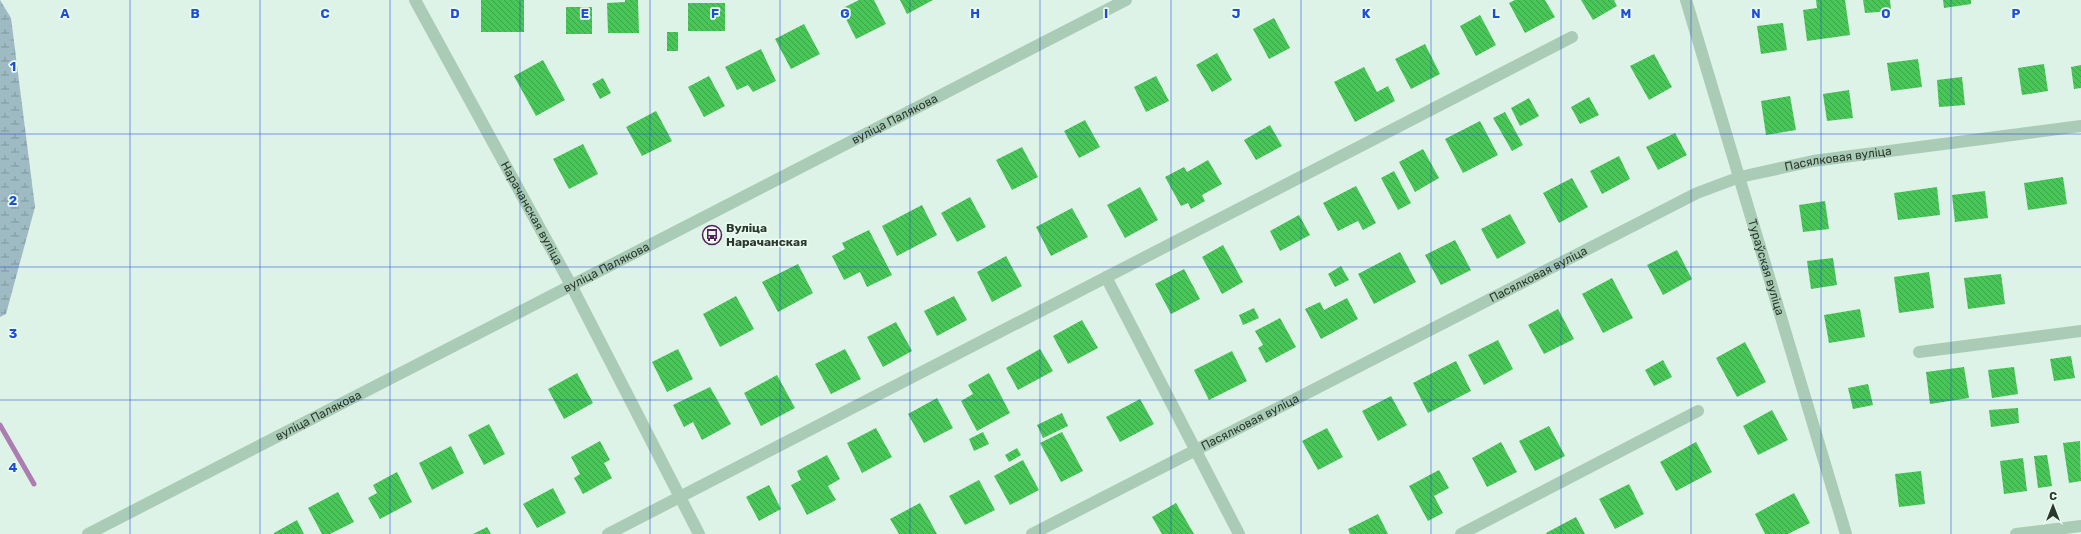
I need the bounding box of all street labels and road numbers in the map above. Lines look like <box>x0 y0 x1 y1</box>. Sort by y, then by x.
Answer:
street label: вуліца Палякова <box>849 91 940 147</box>
street label: Пасялковая вуліца <box>1783 144 1892 174</box>
street label: Нарачанская вуліца <box>498 159 566 267</box>
street label: Тураўская вуліца <box>1745 217 1787 317</box>
street label: вуліца Палякова <box>561 239 652 295</box>
street label: Пасялковая вуліца <box>1487 243 1590 305</box>
street label: вуліца Палякова <box>273 388 364 443</box>
street label: Пасялковая вуліца <box>1199 391 1301 453</box>

